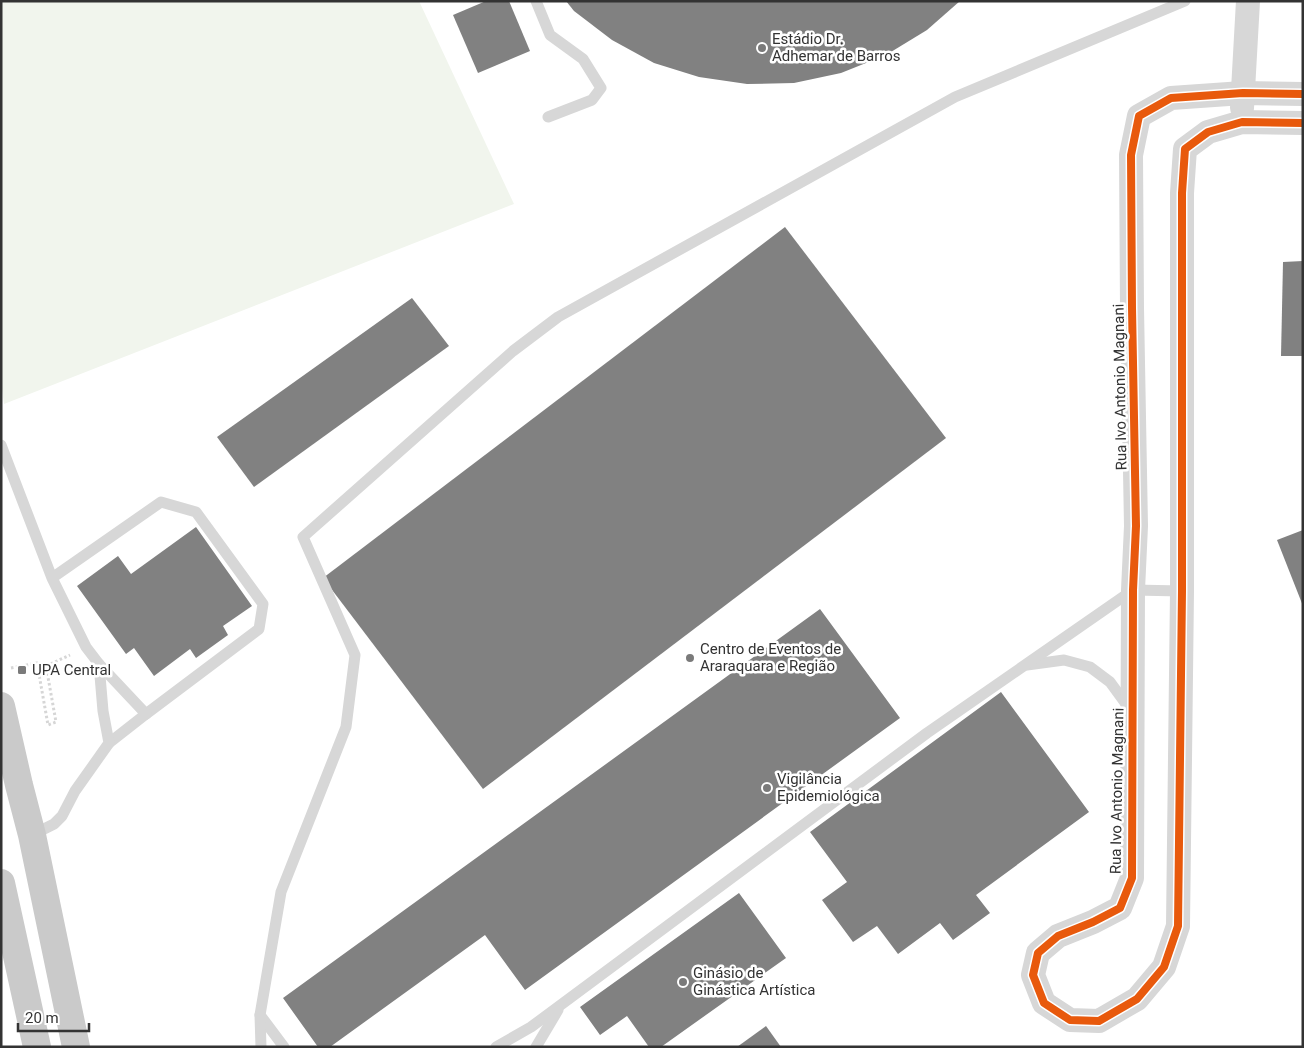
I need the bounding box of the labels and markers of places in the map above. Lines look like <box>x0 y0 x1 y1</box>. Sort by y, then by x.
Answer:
place label: Estádio Dr. Adhemar de Barros <box>772 30 901 65</box>
marker: Estádio Dr. Adhemar de Barros <box>756 42 768 54</box>
place label: Centro de Eventos de Araraquara e Região <box>700 640 841 675</box>
marker: Centro de Eventos de Araraquara e Região <box>684 652 696 664</box>
place label: UPA Central <box>32 661 111 679</box>
marker: UPA Central <box>16 664 28 676</box>
place label: Vigilância Epidemiológica <box>777 770 880 805</box>
marker: Vigilância Epidemiológica <box>761 782 773 794</box>
place label: Ginásio de Ginástica Artística <box>693 964 816 999</box>
marker: Ginásio de Ginástica Artística <box>677 976 689 988</box>

